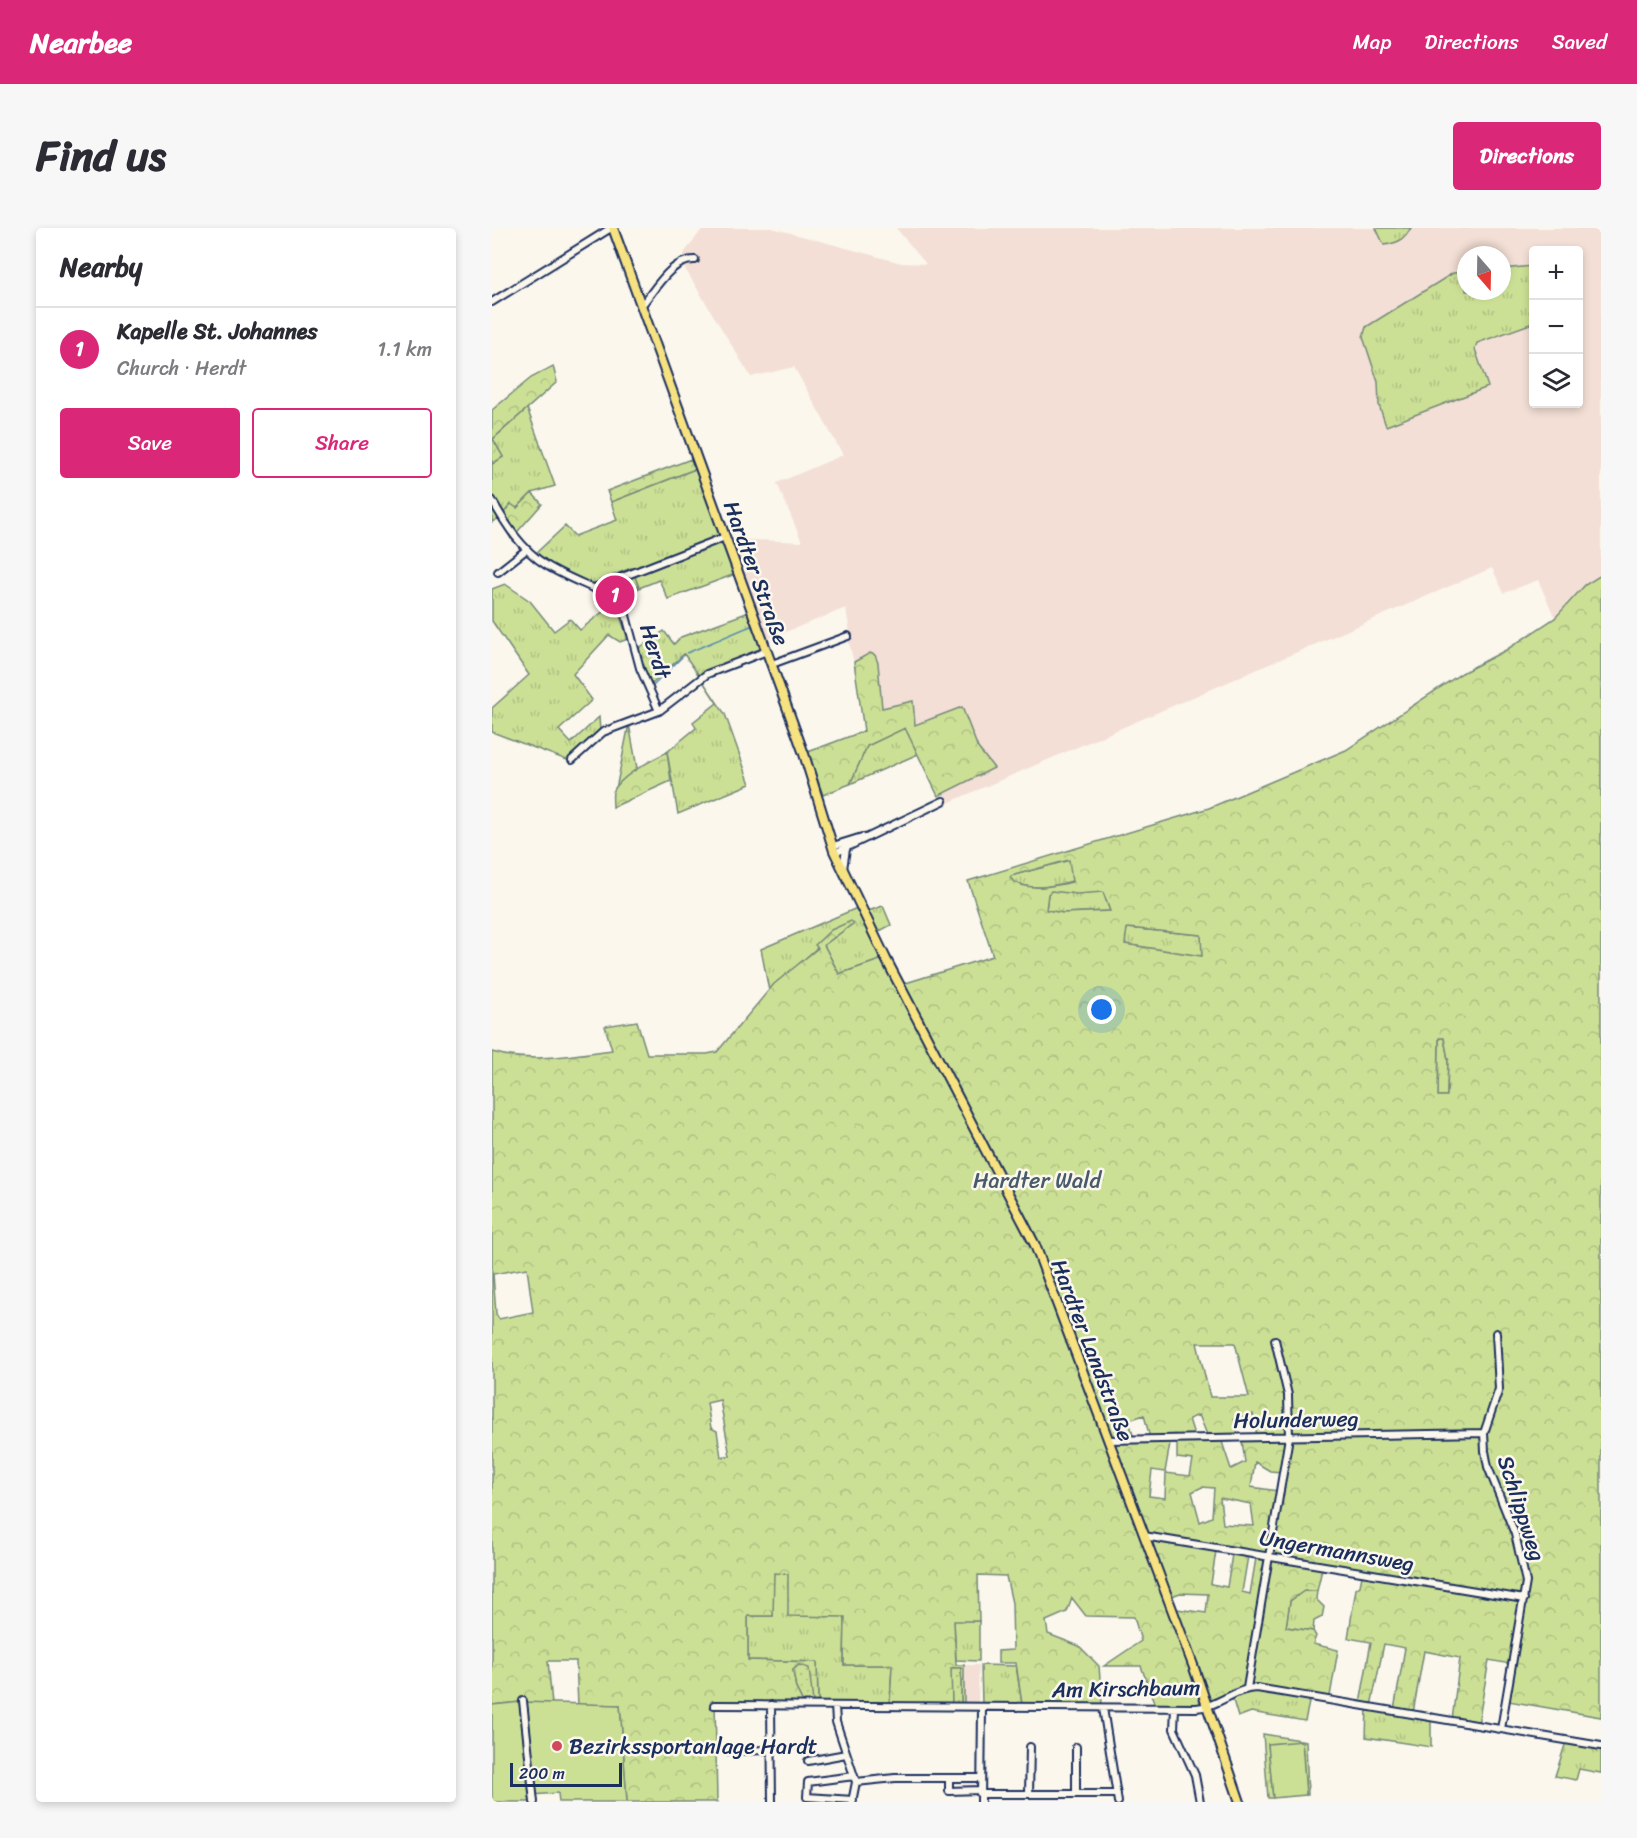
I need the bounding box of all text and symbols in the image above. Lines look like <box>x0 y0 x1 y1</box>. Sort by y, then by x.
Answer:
text: Nearbee <box>30 18 132 67</box>
text: Map <box>1353 23 1391 61</box>
text: Directions <box>1424 23 1519 61</box>
text: Saved <box>1552 23 1607 61</box>
text: Find us <box>36 119 166 193</box>
button: Directions <box>1453 122 1601 190</box>
text: Nearby <box>60 244 142 290</box>
north arrow <box>1457 246 1511 300</box>
map controls <box>1529 246 1583 408</box>
button: + <box>1529 246 1583 300</box>
button: − <box>1529 300 1583 354</box>
text: Kapelle St. Johannes <box>117 312 318 351</box>
text: 1 <box>75 332 84 367</box>
text: 1.1 km <box>378 332 432 367</box>
text: Church · Herdt <box>117 351 246 386</box>
button: layers <box>1529 354 1583 408</box>
button: Save <box>60 408 240 478</box>
button: Share <box>252 408 432 478</box>
street label: Hardter Straße <box>712 495 801 651</box>
pin: 1 <box>596 572 634 617</box>
street label: Herdt <box>628 618 683 685</box>
your location <box>1087 995 1116 1024</box>
park label: Hardter Wald <box>973 1161 1102 1200</box>
street label: Hardter Landstraße <box>1040 1253 1145 1447</box>
street label: Holunderweg <box>1233 1399 1359 1440</box>
street label: Schlippweg <box>1486 1450 1557 1566</box>
street label: Ungermannsweg <box>1256 1518 1417 1583</box>
street label: Am Kirschbaum <box>1050 1668 1201 1709</box>
place label: Bezirkssportanlage Hardt <box>569 1727 818 1766</box>
marker: Bezirkssportanlage Hardt <box>550 1739 564 1753</box>
text: 200 m <box>519 1759 565 1788</box>
scale bar <box>510 1760 622 1788</box>

